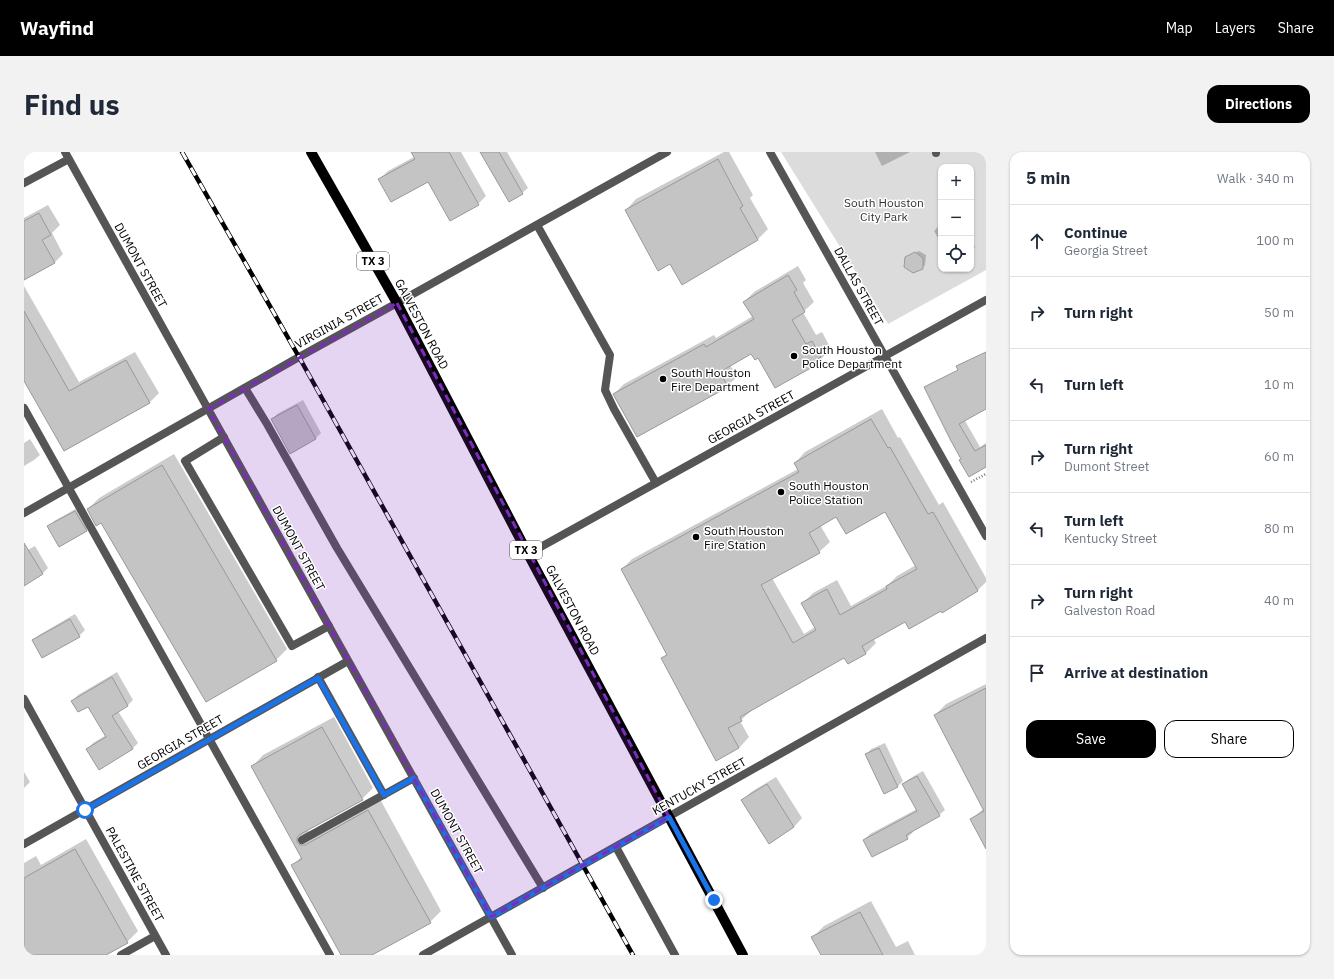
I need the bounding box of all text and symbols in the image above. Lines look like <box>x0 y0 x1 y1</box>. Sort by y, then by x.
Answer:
text: Wayfind <box>20 16 94 40</box>
text: Map <box>1166 19 1193 37</box>
text: Layers <box>1215 19 1256 37</box>
text: Share <box>1278 19 1314 37</box>
button: Directions <box>1207 85 1310 123</box>
text: Find us <box>24 86 120 123</box>
map controls <box>938 164 974 272</box>
button: + <box>938 164 974 200</box>
text: 5 min <box>1026 167 1070 189</box>
text: Walk · 340 m <box>1217 170 1294 187</box>
park label: South Houston City Park <box>844 195 924 224</box>
button: − <box>938 200 974 236</box>
street label: DUMONT STREET <box>111 220 171 310</box>
text: Continue <box>1064 223 1128 242</box>
icon: ahead <box>1026 230 1048 252</box>
text: 100 m <box>1256 232 1294 249</box>
button: locate <box>938 236 974 272</box>
text: Georgia Street <box>1064 242 1148 259</box>
street label: DALLAS STREET <box>831 244 887 328</box>
road number: TX 3 <box>357 252 389 270</box>
street label: GALVESTON ROAD <box>392 276 452 372</box>
street label: VIRGINIA STREET <box>292 290 386 352</box>
icon: right <box>1026 302 1048 324</box>
text: Turn right <box>1064 303 1133 322</box>
text: 50 m <box>1264 304 1294 321</box>
place label: South Houston Police Department <box>802 342 902 371</box>
marker: South Houston Police Department <box>789 351 799 361</box>
place label: South Houston Fire Department <box>671 365 759 394</box>
marker: South Houston Fire Department <box>658 374 668 384</box>
icon: left <box>1026 374 1048 396</box>
text: Turn left <box>1064 375 1124 394</box>
text: 10 m <box>1264 376 1294 393</box>
street label: GEORGIA STREET <box>705 387 797 447</box>
text: Turn right <box>1064 439 1133 458</box>
icon: right <box>1026 446 1048 468</box>
text: 60 m <box>1264 448 1294 465</box>
text: Dumont Street <box>1064 458 1149 475</box>
place label: South Houston Police Station <box>789 478 869 507</box>
marker: South Houston Police Station <box>776 487 786 497</box>
street label: DUMONT STREET <box>269 503 329 593</box>
text: Turn left <box>1064 511 1124 530</box>
icon: left <box>1026 518 1048 540</box>
text: 80 m <box>1264 520 1294 537</box>
place label: South Houston Fire Station <box>704 523 784 552</box>
text: Kentucky Street <box>1064 530 1157 547</box>
marker: South Houston Fire Station <box>691 532 701 542</box>
road number: TX 3 <box>510 541 542 559</box>
street label: GALVESTON ROAD <box>543 562 603 658</box>
text: Turn right <box>1064 583 1133 602</box>
icon: right <box>1026 590 1048 612</box>
text: 40 m <box>1264 592 1294 609</box>
text: Galveston Road <box>1064 602 1155 619</box>
icon: arrive <box>1026 662 1048 684</box>
text: Arrive at destination <box>1064 663 1208 682</box>
street label: GEORGIA STREET <box>134 711 226 773</box>
button: Save <box>1026 720 1156 758</box>
button: Share <box>1164 720 1294 758</box>
street label: KENTUCKY STREET <box>649 754 749 818</box>
street label: DUMONT STREET <box>427 786 487 876</box>
route start <box>76 801 94 819</box>
street label: PALESTINE STREET <box>103 824 167 924</box>
route end <box>705 891 723 909</box>

